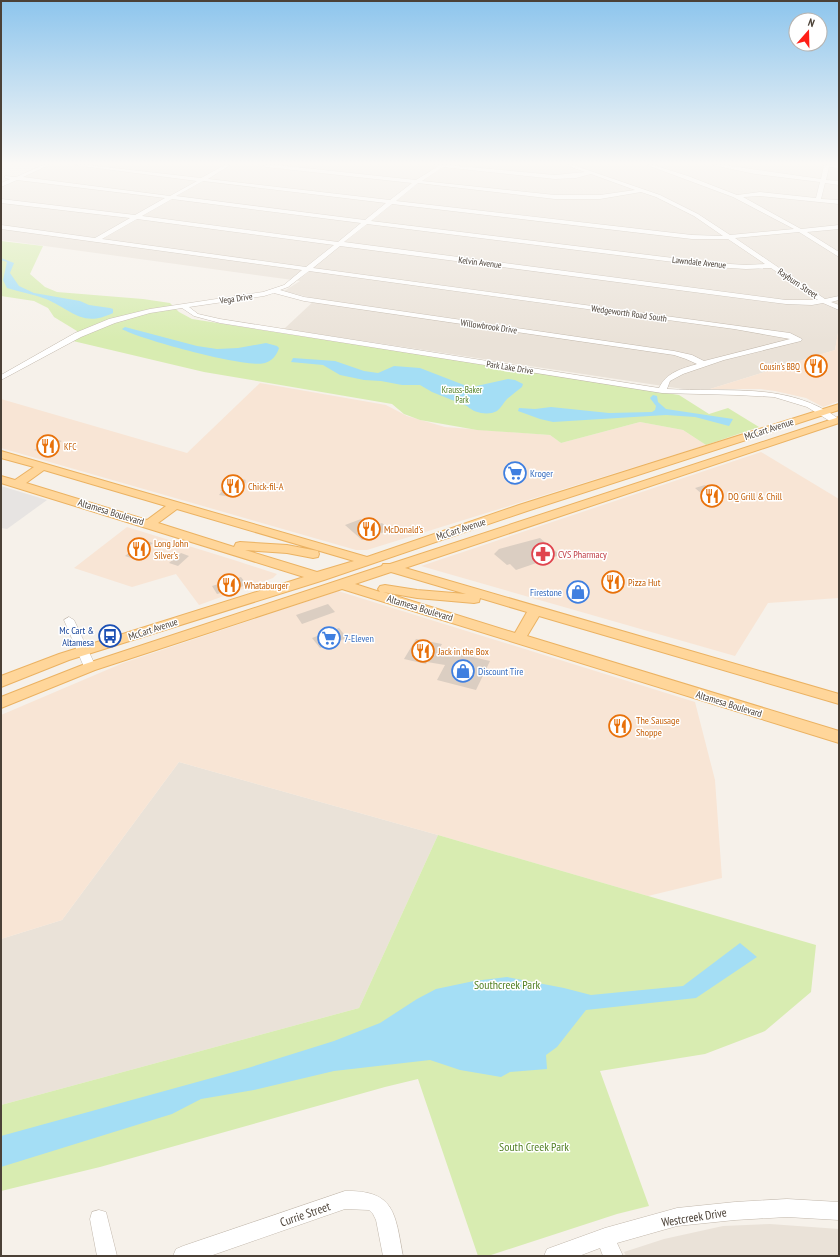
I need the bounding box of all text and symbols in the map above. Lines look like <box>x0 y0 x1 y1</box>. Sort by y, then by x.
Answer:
north arrow <box>788 12 828 52</box>
text: N <box>806 15 817 30</box>
street label: Kelvin Avenue <box>458 254 503 270</box>
street label: Lawndale Avenue <box>671 254 727 270</box>
street label: Rayburn Street <box>776 266 821 301</box>
street label: Vega Drive <box>218 290 253 306</box>
street label: Wedgeworth Road South <box>590 302 668 324</box>
street label: Willowbrook Drive <box>460 317 518 335</box>
restaurant icon: Cousin's BBQ <box>803 353 829 379</box>
street label: Park Lake Drive <box>486 358 535 376</box>
place label: Cousin's BBQ <box>760 361 801 372</box>
park label: Krauss-Baker Park <box>442 384 483 405</box>
street label: McCart Avenue <box>743 415 795 443</box>
restaurant icon: KFC <box>35 433 61 459</box>
place label: KFC <box>64 441 76 452</box>
supermarket icon: Kroger <box>502 460 528 486</box>
place label: Kroger <box>530 467 553 480</box>
restaurant icon: Chick-fil-A <box>220 473 246 499</box>
place label: Chick-fil-A <box>248 480 284 493</box>
restaurant icon: DQ Grill & Chill <box>699 483 725 509</box>
place label: DQ Grill & Chill <box>728 490 783 503</box>
street label: Altamesa Boulevard <box>76 496 146 528</box>
street label: McCart Avenue <box>435 515 487 543</box>
restaurant icon: McDonald's <box>356 516 382 542</box>
place label: McDonald's <box>384 523 424 536</box>
restaurant icon: Long John Silver's <box>126 536 152 562</box>
place label: Long John Silver's <box>154 537 188 562</box>
pharmacy icon: CVS Pharmacy <box>530 541 556 567</box>
place label: CVS Pharmacy <box>558 548 607 561</box>
restaurant icon: Pizza Hut <box>600 569 626 595</box>
restaurant icon: Whataburger <box>216 572 242 598</box>
place label: Pizza Hut <box>628 576 661 589</box>
place label: Whataburger <box>244 579 289 592</box>
shop icon: Firestone <box>565 579 591 605</box>
place label: Firestone <box>530 586 562 599</box>
street label: Altamesa Boulevard <box>385 592 455 624</box>
street label: McCart Avenue <box>127 615 179 643</box>
bus stop icon: Mc Cart & Altamesa <box>97 623 123 649</box>
place label: Mc Cart & Altamesa <box>59 624 94 649</box>
supermarket icon: 7-Eleven <box>316 625 342 651</box>
place label: 7-Eleven <box>344 632 374 645</box>
restaurant icon: Jack in the Box <box>410 638 436 664</box>
place label: Jack in the Box <box>437 645 489 658</box>
shop icon: Discount Tire <box>450 658 476 684</box>
place label: Discount Tire <box>478 665 523 678</box>
street label: Altamesa Boulevard <box>694 688 764 720</box>
restaurant icon: The Sausage Shoppe <box>607 713 633 739</box>
place label: The Sausage Shoppe <box>636 714 680 739</box>
park label: Southcreek Park <box>474 977 540 992</box>
park label: South Creek Park <box>499 1139 569 1154</box>
street label: Currie Street <box>278 1198 333 1230</box>
street label: Westcreek Drive <box>660 1204 728 1230</box>

